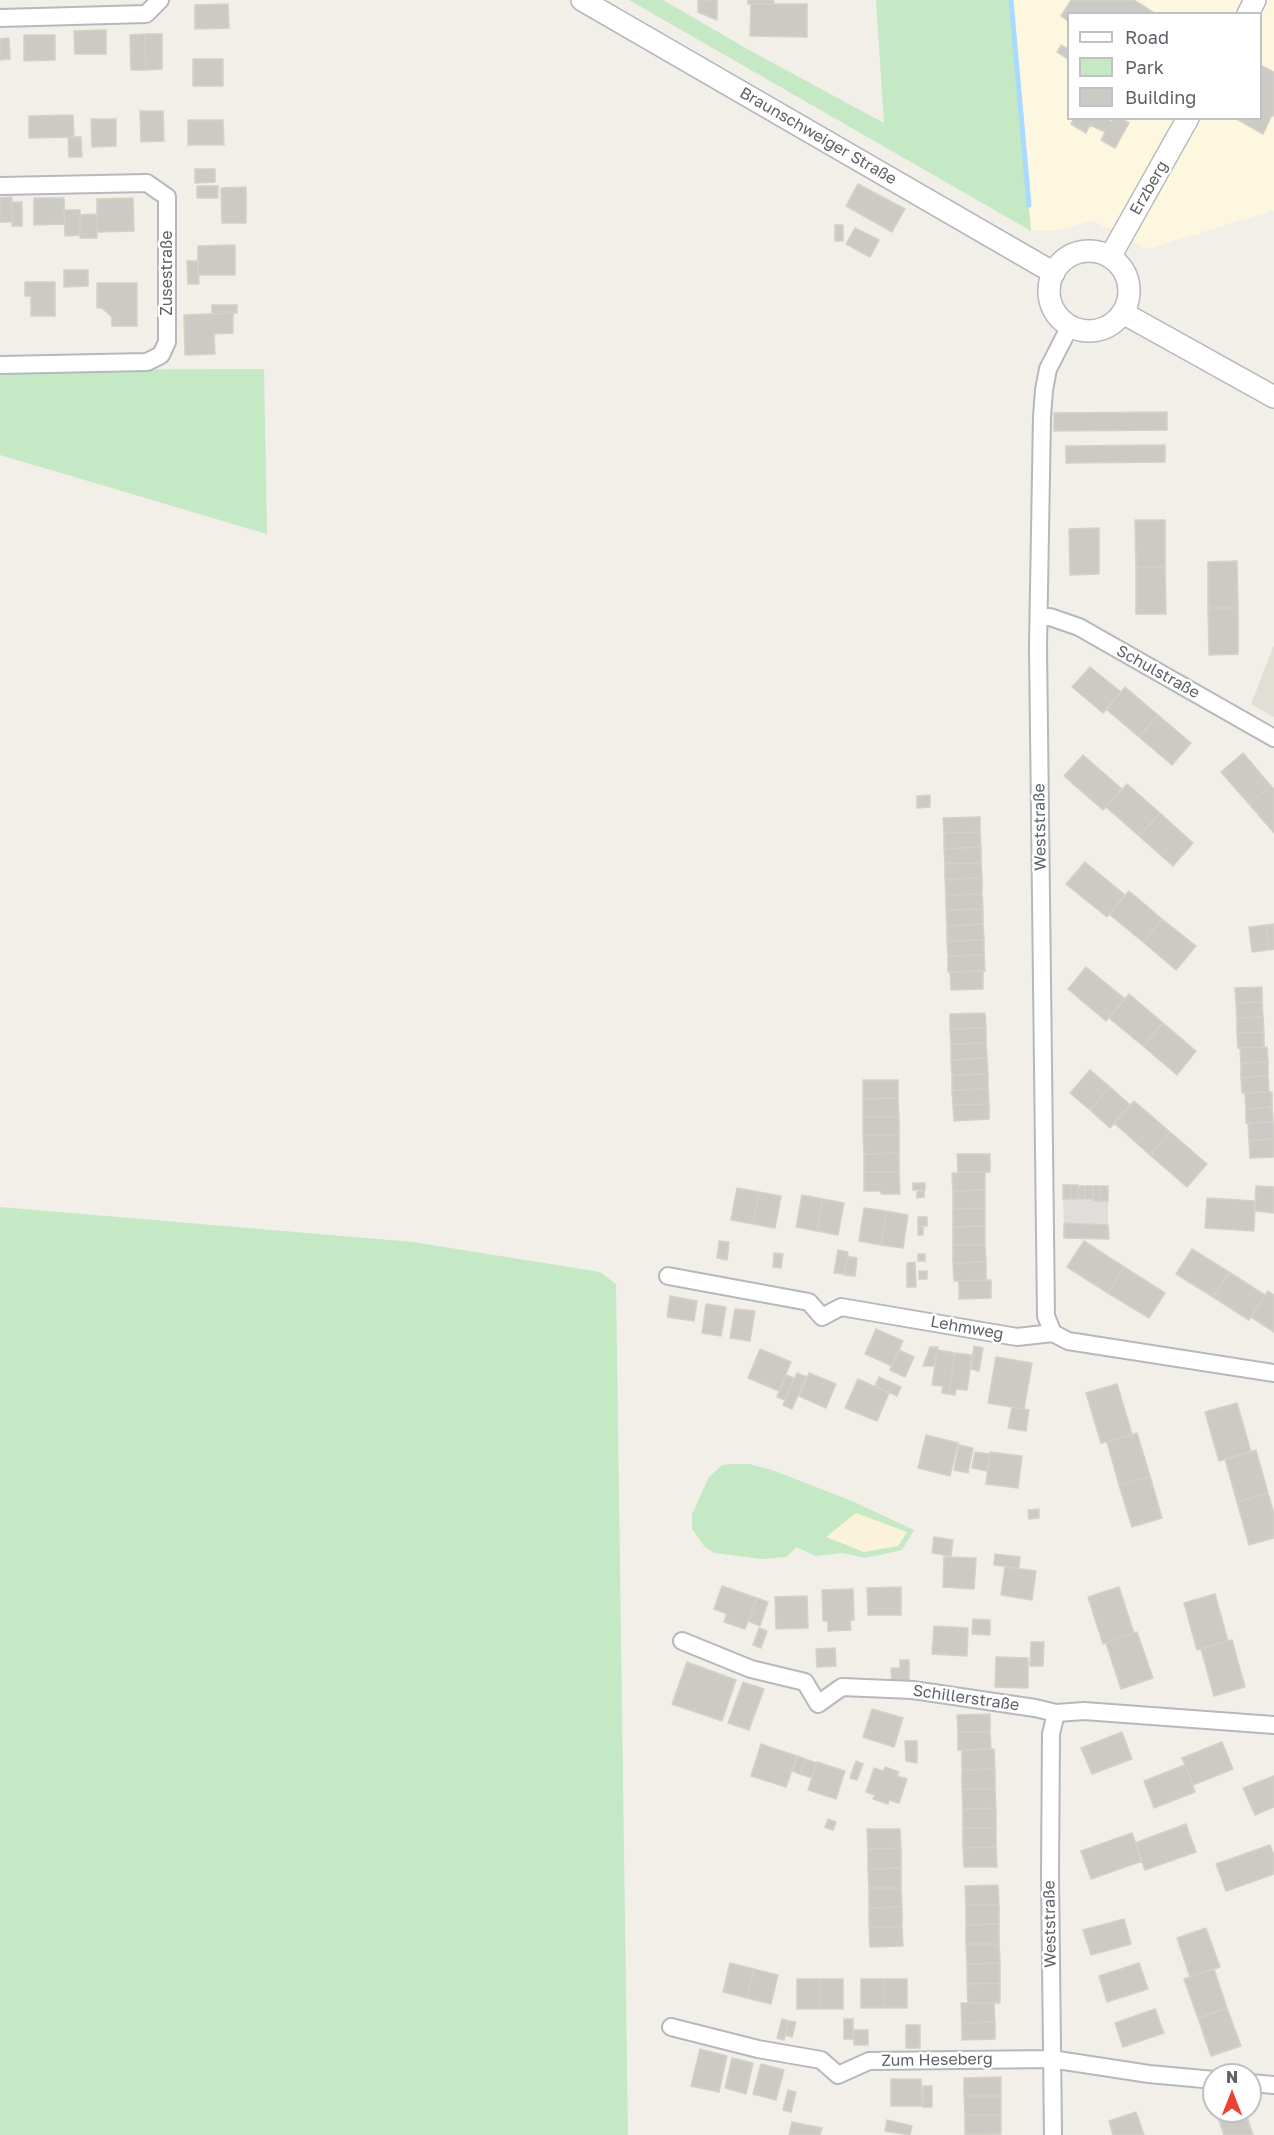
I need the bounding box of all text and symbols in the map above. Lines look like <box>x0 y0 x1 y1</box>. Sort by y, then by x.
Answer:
legend <box>1067 12 1262 120</box>
text: Road <box>1125 26 1169 48</box>
text: Park <box>1125 56 1164 78</box>
street label: Braunschweiger Straße <box>736 83 900 189</box>
text: Building <box>1125 86 1196 108</box>
street label: Erzberg <box>1126 157 1172 219</box>
street label: Zusestraße <box>157 230 177 316</box>
street label: Schulstraße <box>1113 641 1203 703</box>
street label: Weststraße <box>1030 783 1050 871</box>
street label: Lehmweg <box>929 1312 1005 1344</box>
street label: Schillerstraße <box>912 1681 1020 1715</box>
street label: Weststraße <box>1040 1880 1060 1968</box>
street label: Zum Heseberg <box>881 2049 993 2071</box>
north arrow <box>1202 2063 1262 2123</box>
text: N <box>1226 2067 1238 2087</box>

